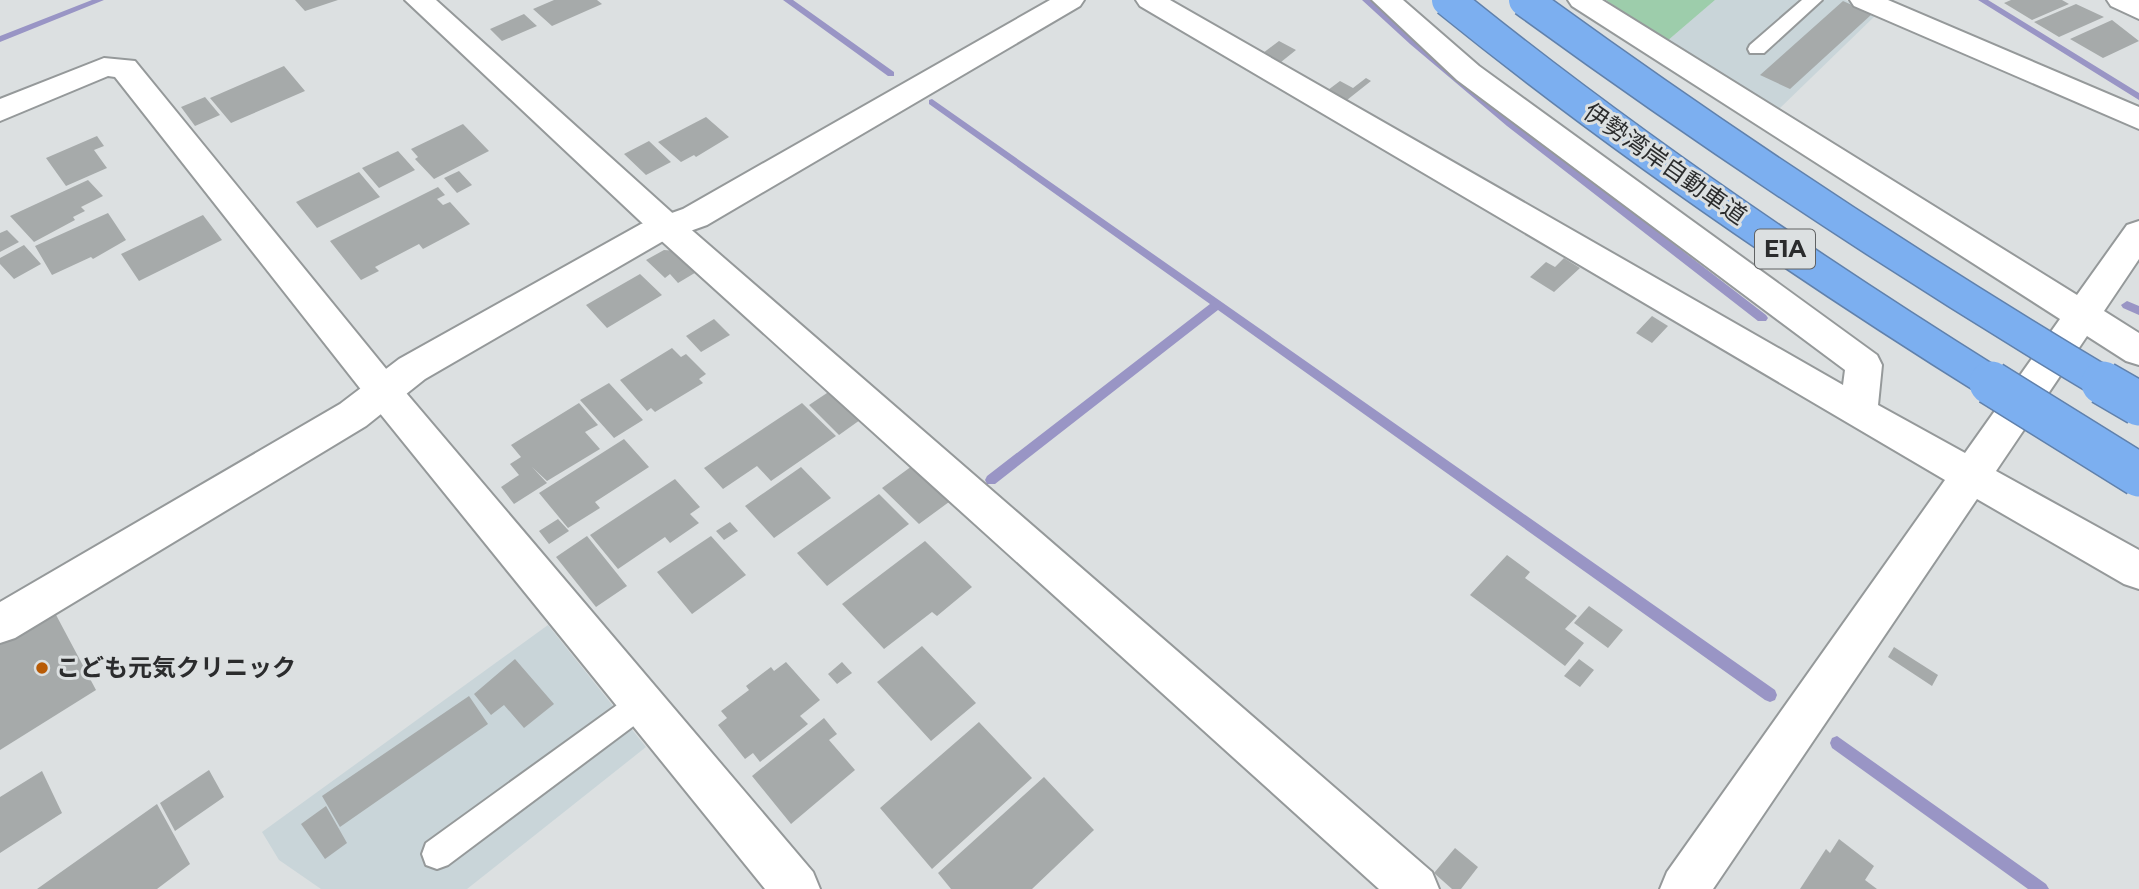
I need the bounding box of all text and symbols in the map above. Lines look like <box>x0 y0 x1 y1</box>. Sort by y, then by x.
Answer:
street label: 伊勢湾岸自動車道 <box>1578 97 1752 231</box>
road number: E1A <box>1755 230 1815 268</box>
place label: こども元気クリニック <box>56 653 296 682</box>
marker: こども元気クリニック <box>34 660 50 676</box>

